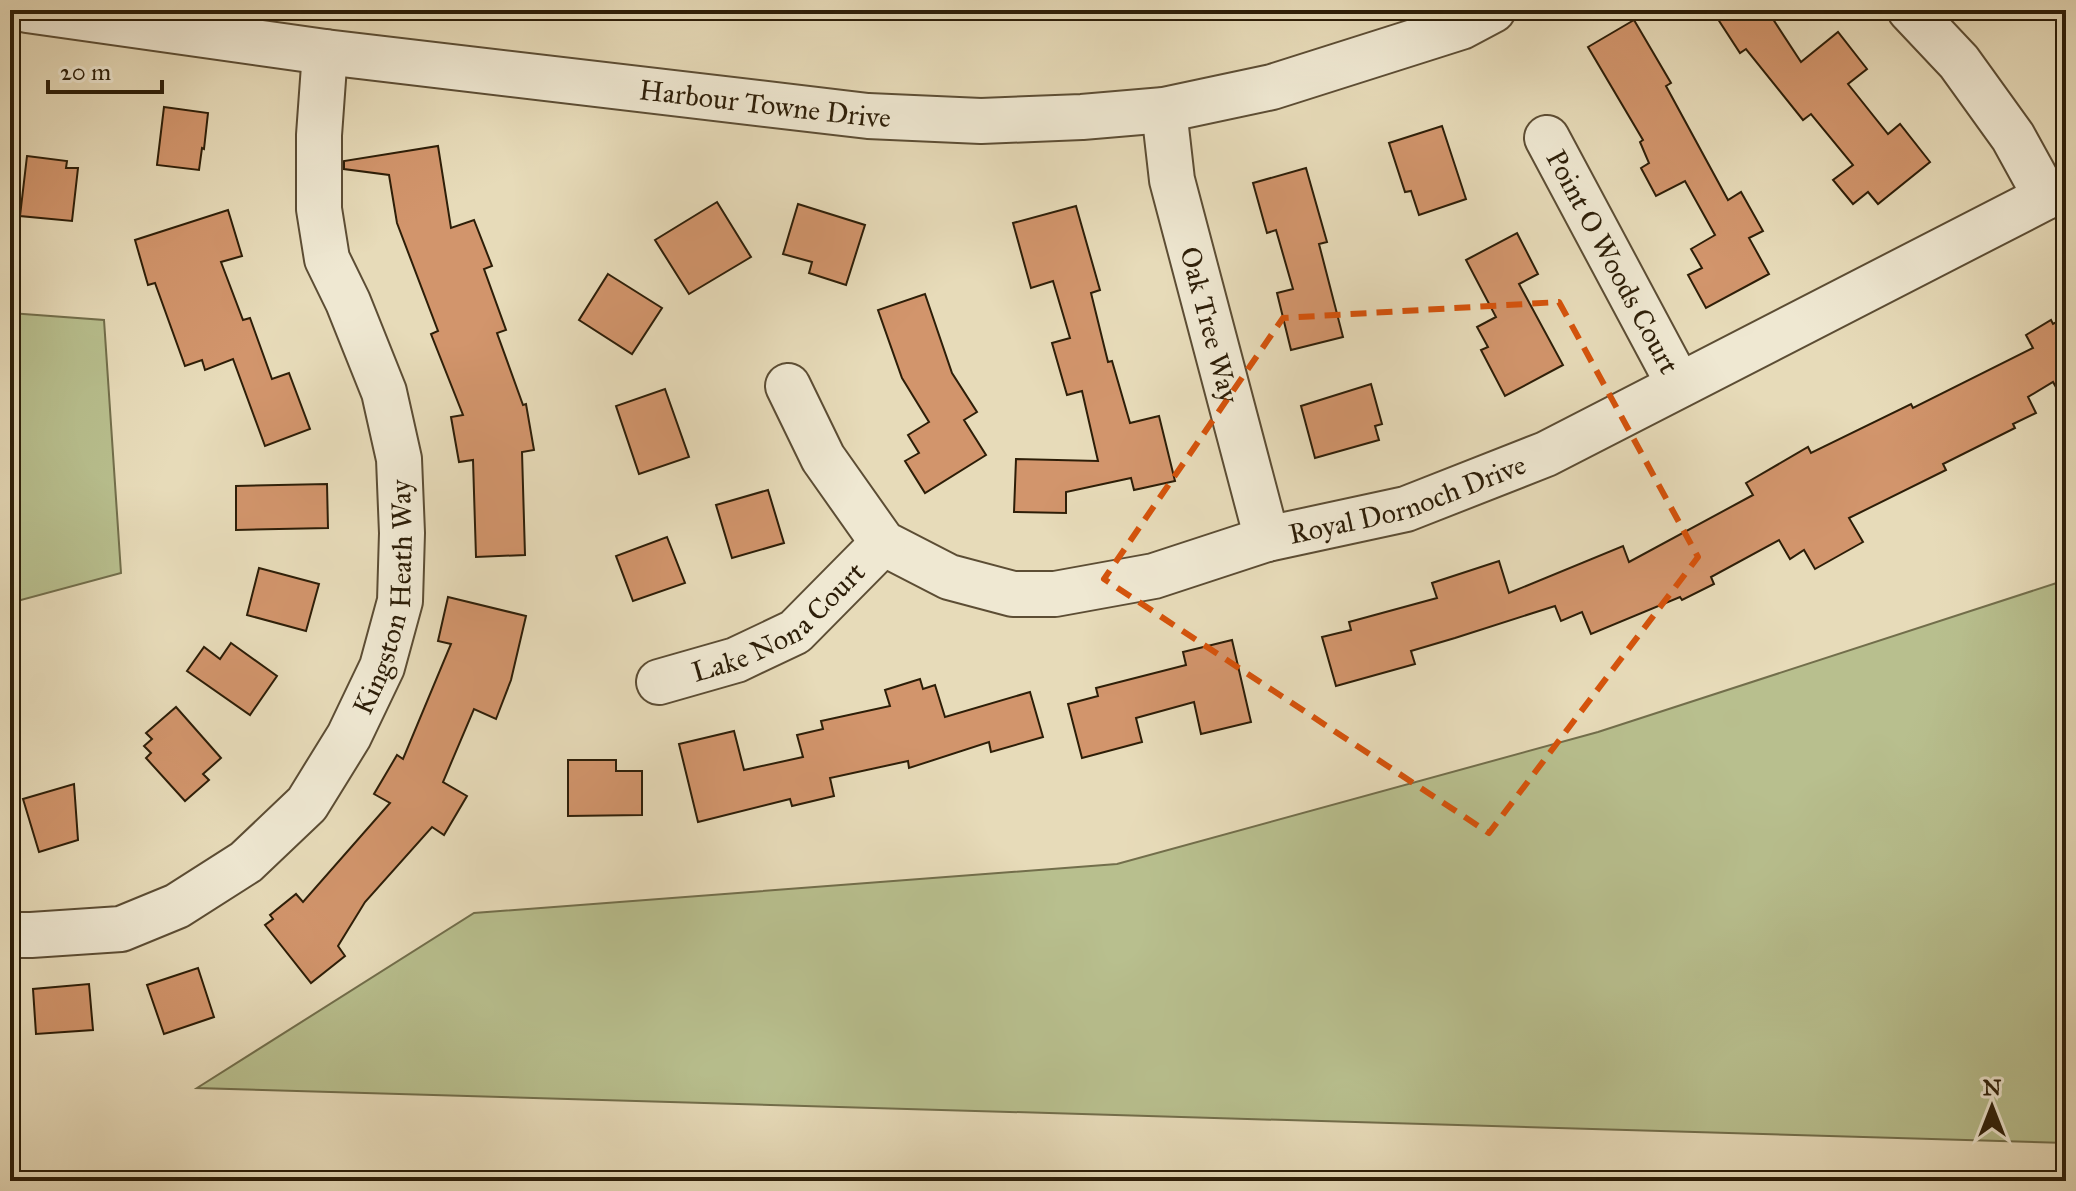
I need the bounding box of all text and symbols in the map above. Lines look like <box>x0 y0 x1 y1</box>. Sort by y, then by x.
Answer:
scale bar <box>48 44 162 94</box>
text: 20 m <box>60 57 111 87</box>
street label: Harbour Towne Drive <box>637 72 892 134</box>
street label: Point O Woods Court <box>1539 143 1687 380</box>
street label: Oak Tree Way <box>1173 243 1248 407</box>
street label: Royal Dornoch Drive <box>1285 446 1531 551</box>
street label: Kingston Heath Way <box>345 478 420 720</box>
street label: Lake Nona Court <box>688 554 872 689</box>
north arrow <box>1952 1067 2032 1147</box>
text: N <box>1983 1074 2002 1101</box>

